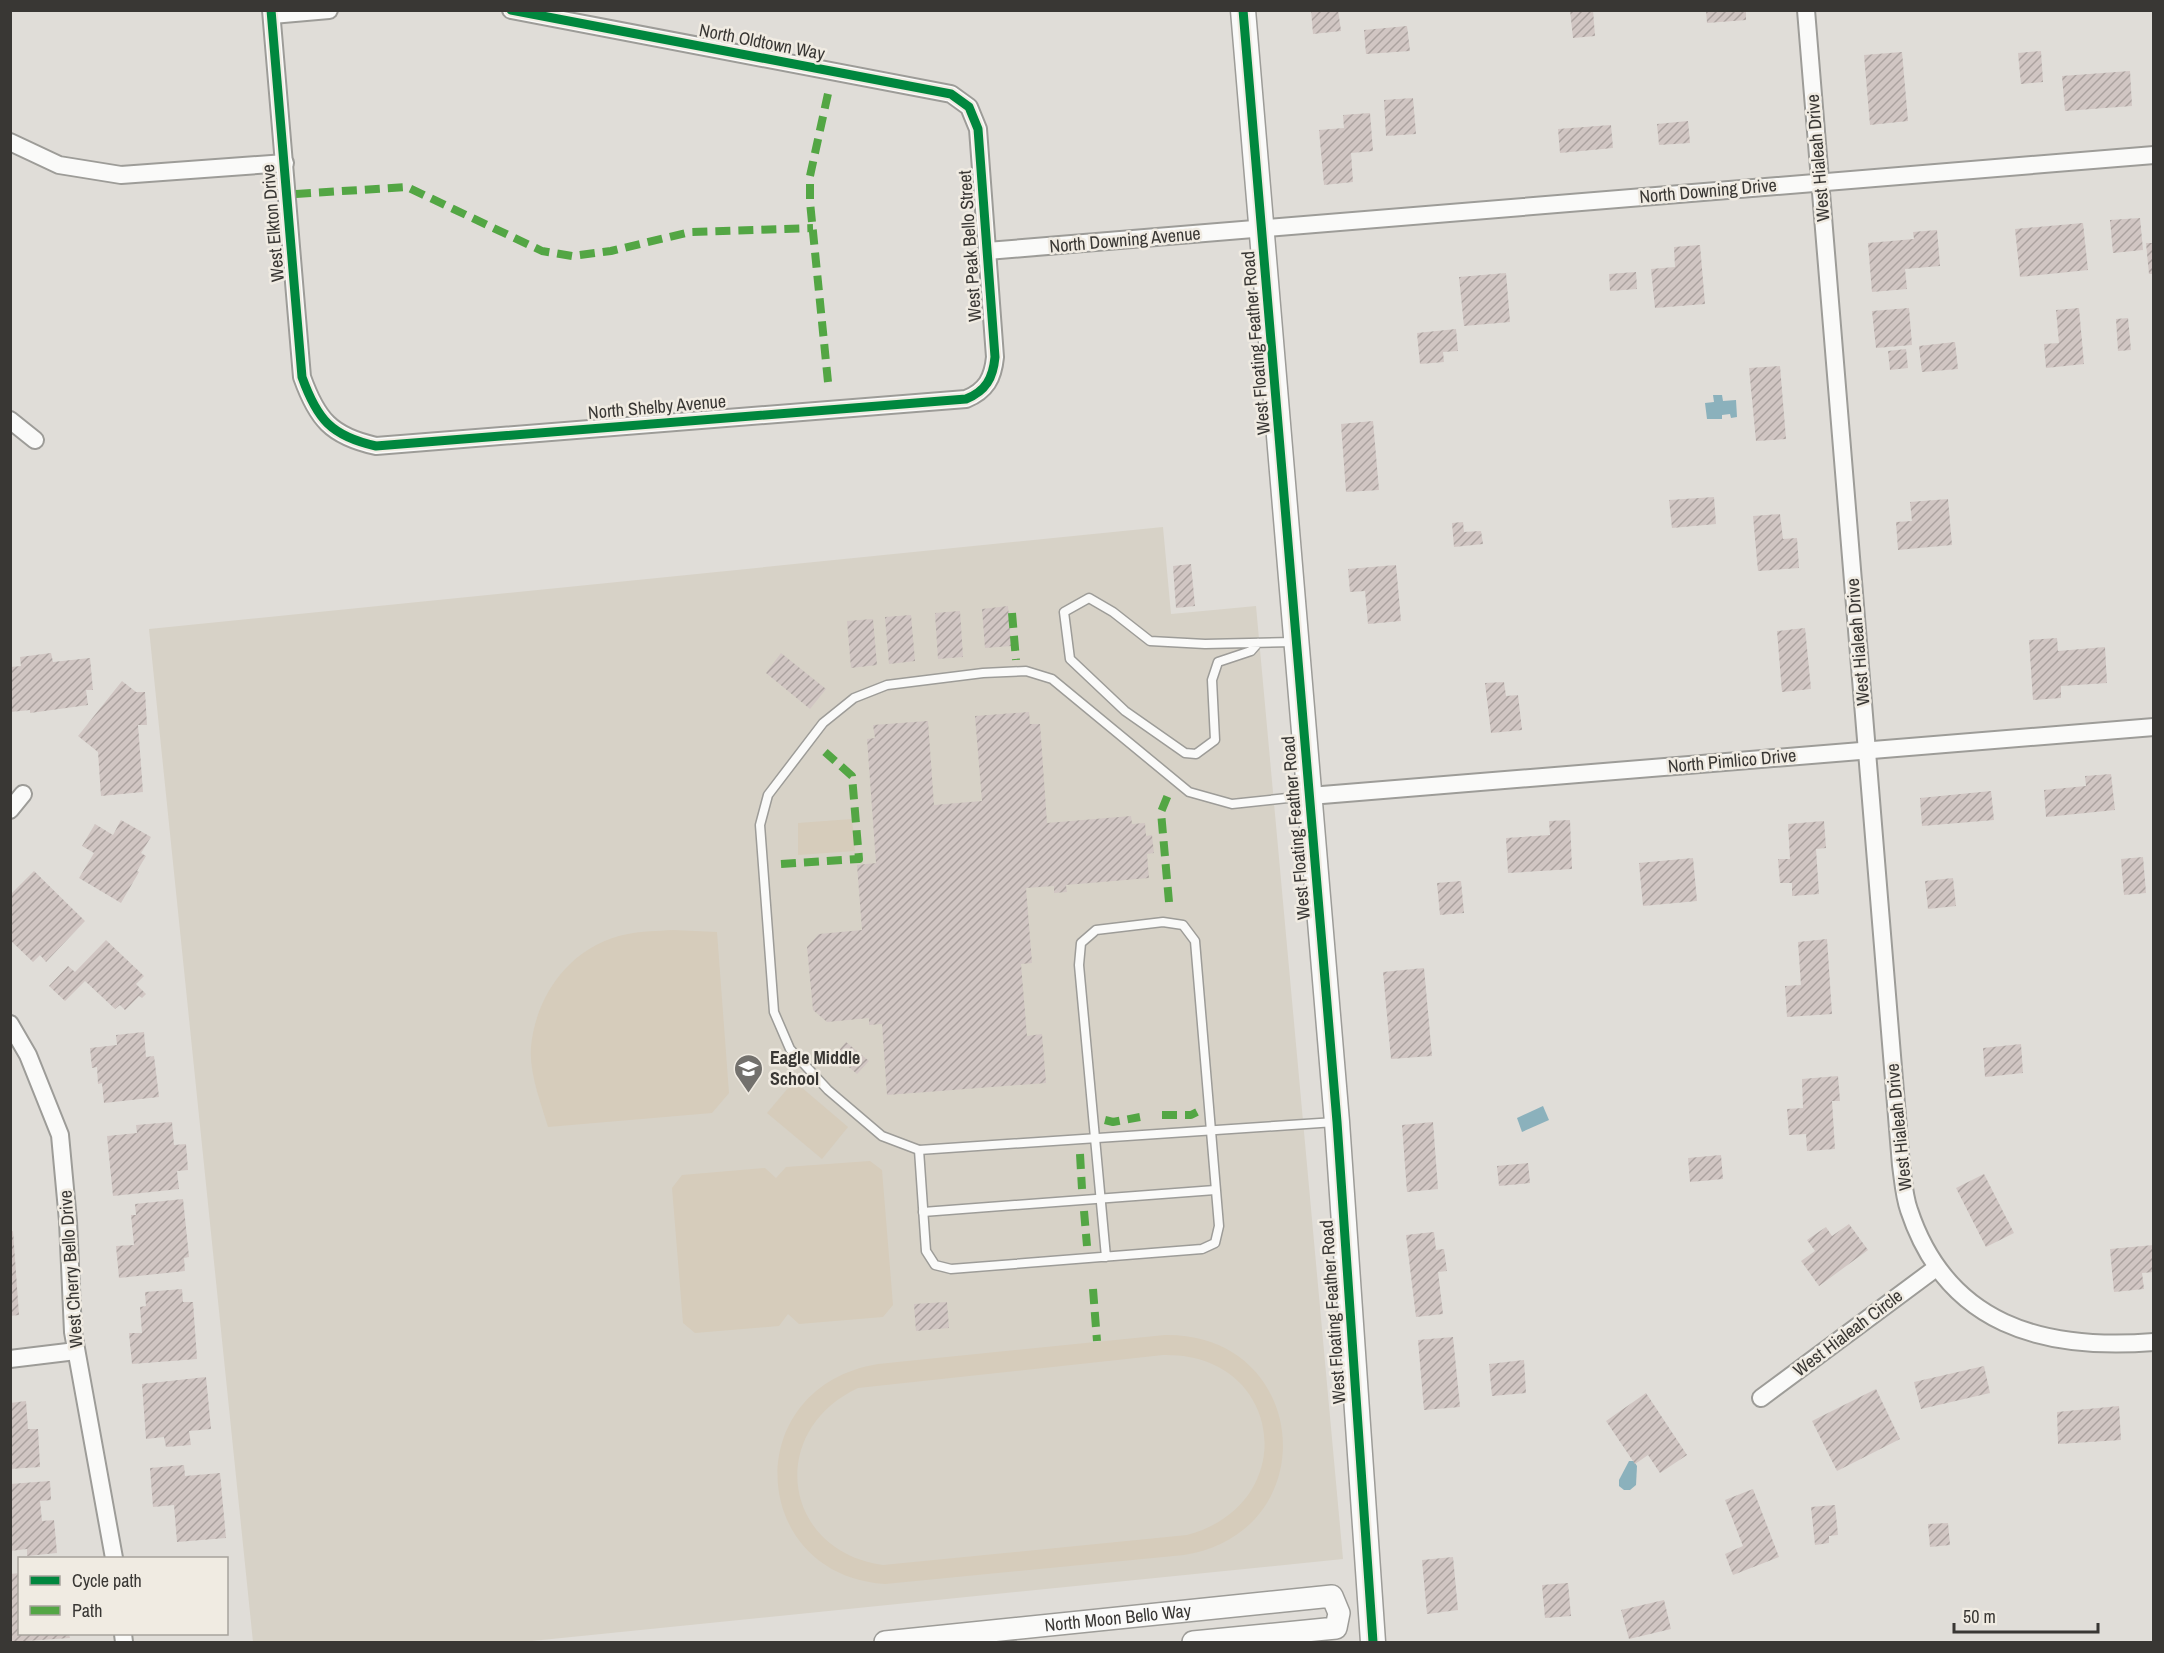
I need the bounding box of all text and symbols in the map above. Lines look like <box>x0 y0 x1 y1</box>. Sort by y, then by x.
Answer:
street label: North Oldtown Way <box>697 17 828 66</box>
street label: West Hialeah Drive <box>1799 93 1836 223</box>
street label: West Elkton Drive <box>255 163 290 283</box>
street label: West Peak Bello Street <box>952 170 987 322</box>
street label: North Downing Drive <box>1638 172 1778 209</box>
street label: North Downing Avenue <box>1048 220 1202 259</box>
street label: West Floating Feather Road <box>1235 250 1276 436</box>
street label: North Shelby Avenue <box>587 388 727 425</box>
street label: West Hialeah Drive <box>1839 577 1876 707</box>
street label: West Floating Feather Road <box>1275 735 1316 921</box>
street label: North Pimlico Drive <box>1667 742 1797 779</box>
place label: Eagle Middle School <box>770 1045 860 1091</box>
school or university icon: Eagle Middle School <box>733 1052 765 1094</box>
street label: West Hialeah Drive <box>1879 1062 1918 1192</box>
street label: West Cherry Bello Drive <box>53 1189 88 1349</box>
street label: West Floating Feather Road <box>1314 1219 1351 1405</box>
street label: West Hialeah Circle <box>1788 1283 1908 1382</box>
legend <box>18 1557 228 1635</box>
text: Cycle path <box>72 1568 142 1593</box>
scale bar <box>1954 1596 2098 1634</box>
text: Path <box>72 1598 102 1623</box>
street label: North Moon Bello Way <box>1043 1598 1193 1638</box>
text: 50 m <box>1963 1604 1996 1629</box>

